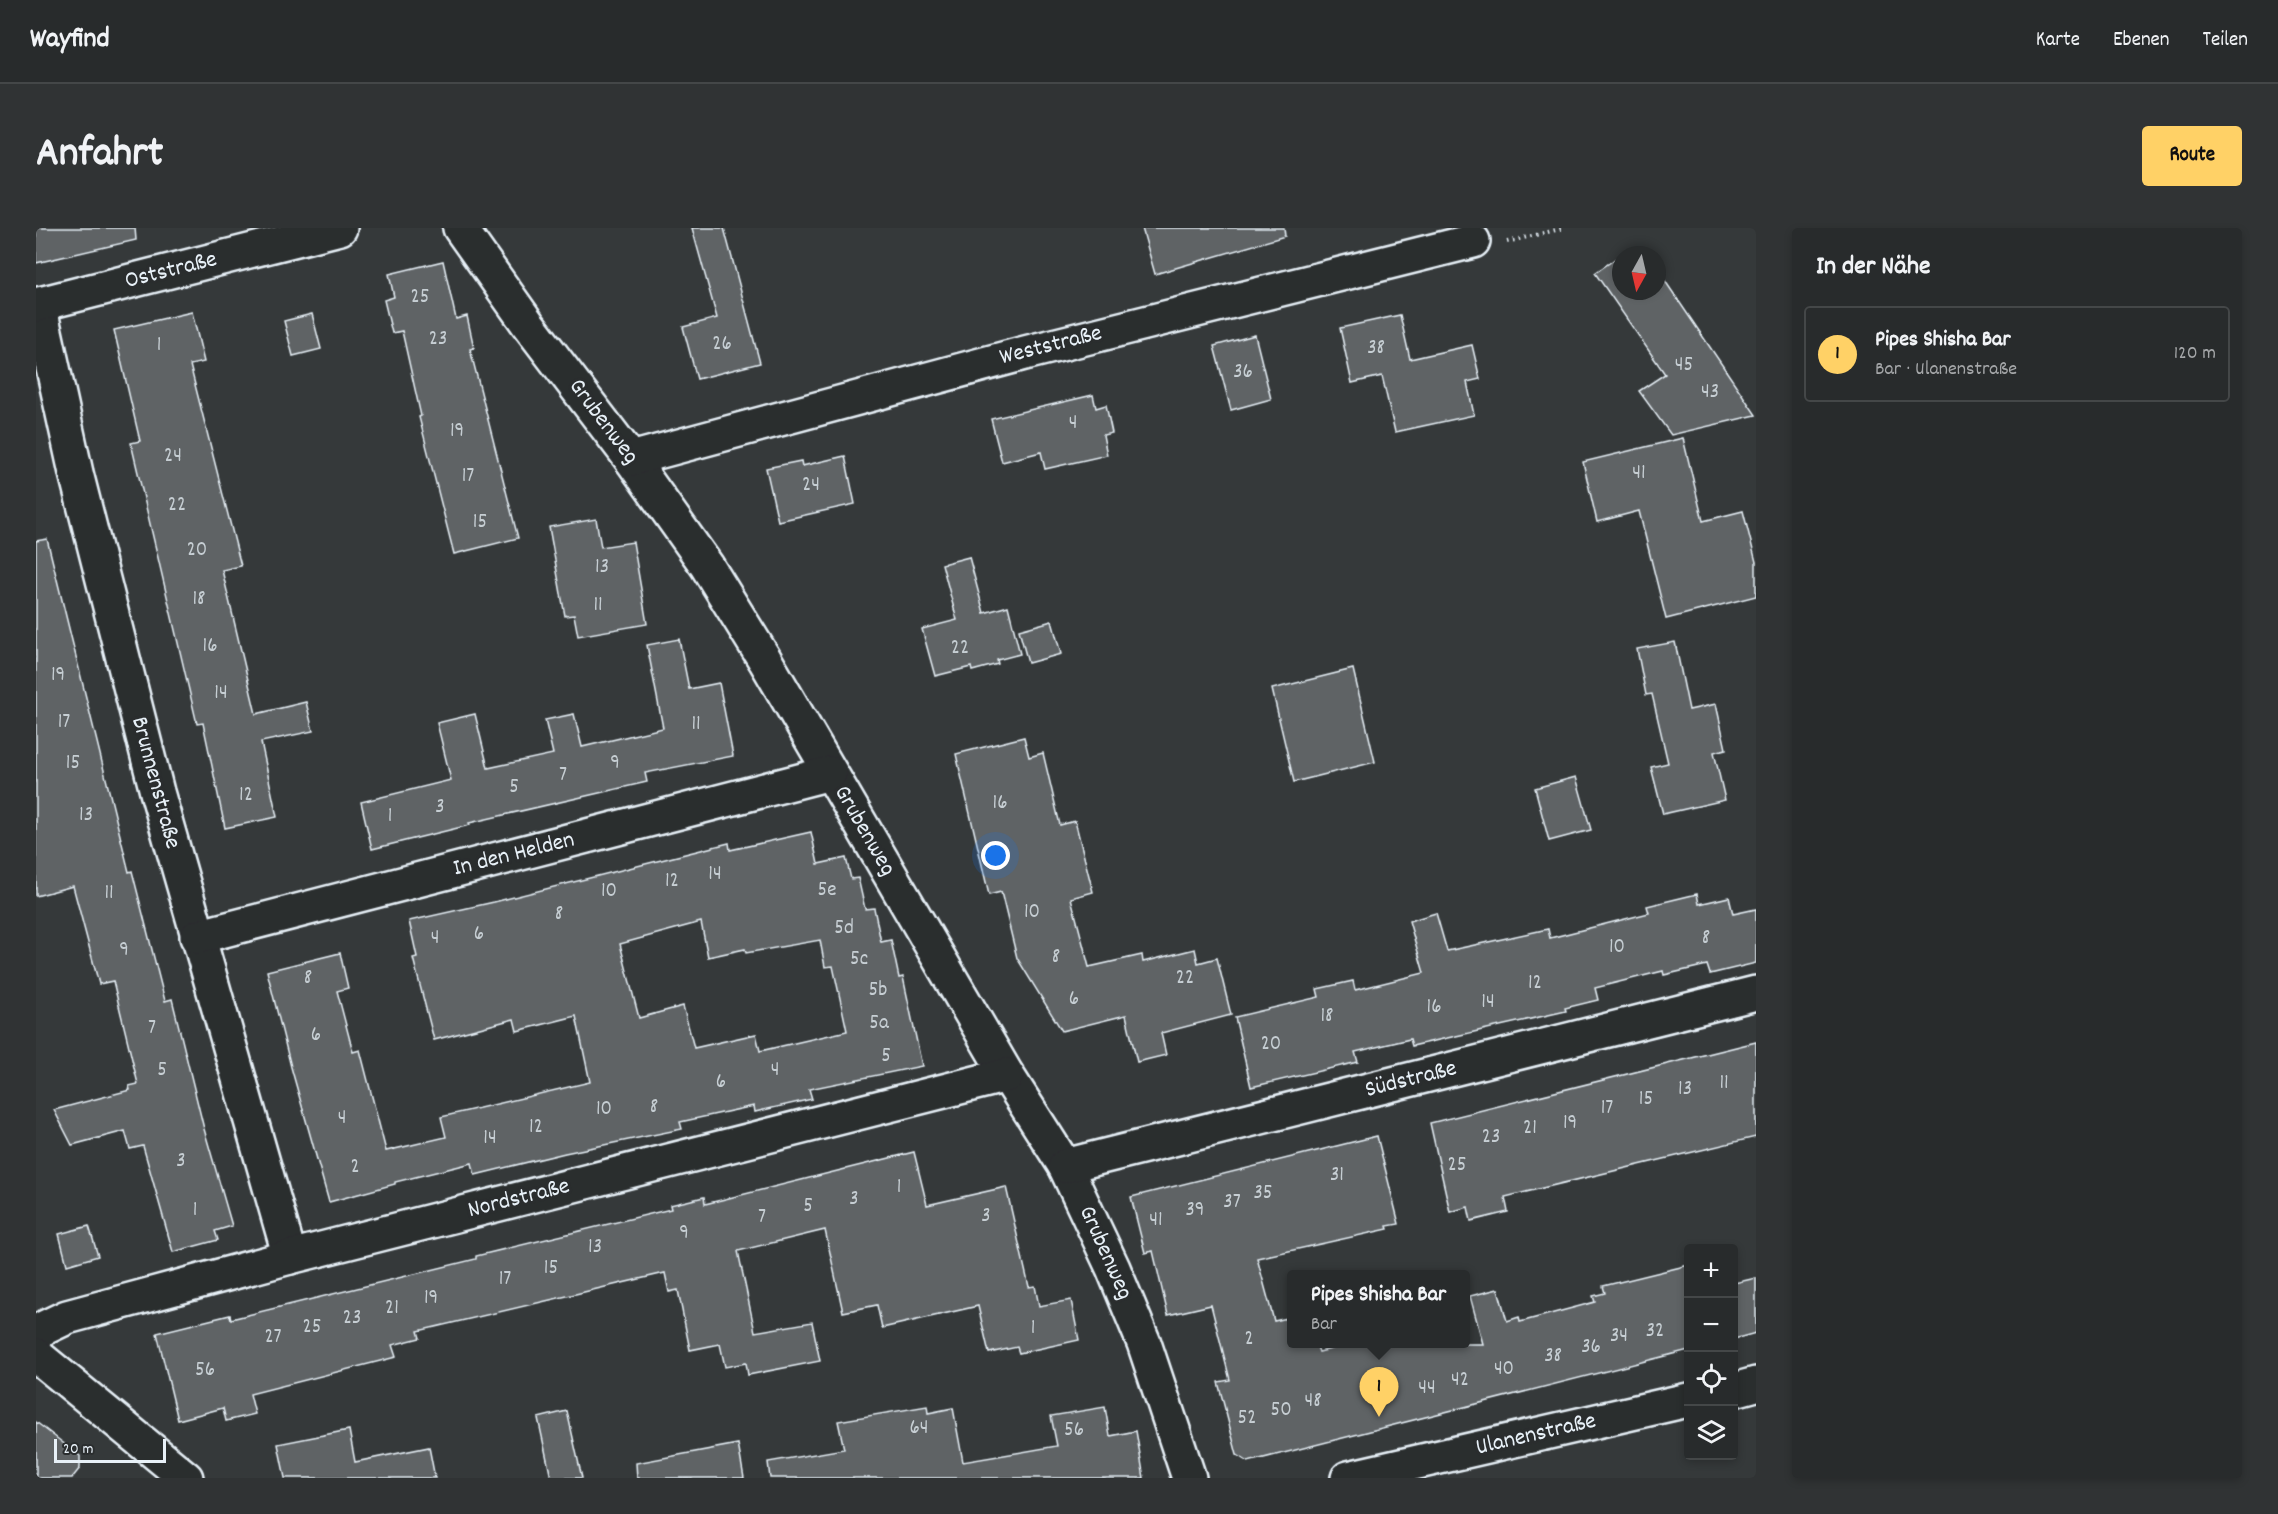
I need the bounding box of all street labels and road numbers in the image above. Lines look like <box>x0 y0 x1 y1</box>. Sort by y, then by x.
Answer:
street label: Oststraße <box>121 243 221 299</box>
street label: Weststraße <box>996 317 1106 375</box>
street label: Grubenweg <box>559 372 647 472</box>
street label: Brunnenstraße <box>121 713 189 853</box>
street label: Grubenweg <box>824 779 904 883</box>
street label: In den Helden <box>450 824 578 886</box>
street label: Südstraße <box>1362 1052 1460 1108</box>
street label: Nordstraße <box>465 1170 573 1228</box>
street label: Grubenweg <box>1069 1200 1141 1306</box>
street label: Ulanenstraße <box>1473 1405 1599 1465</box>

